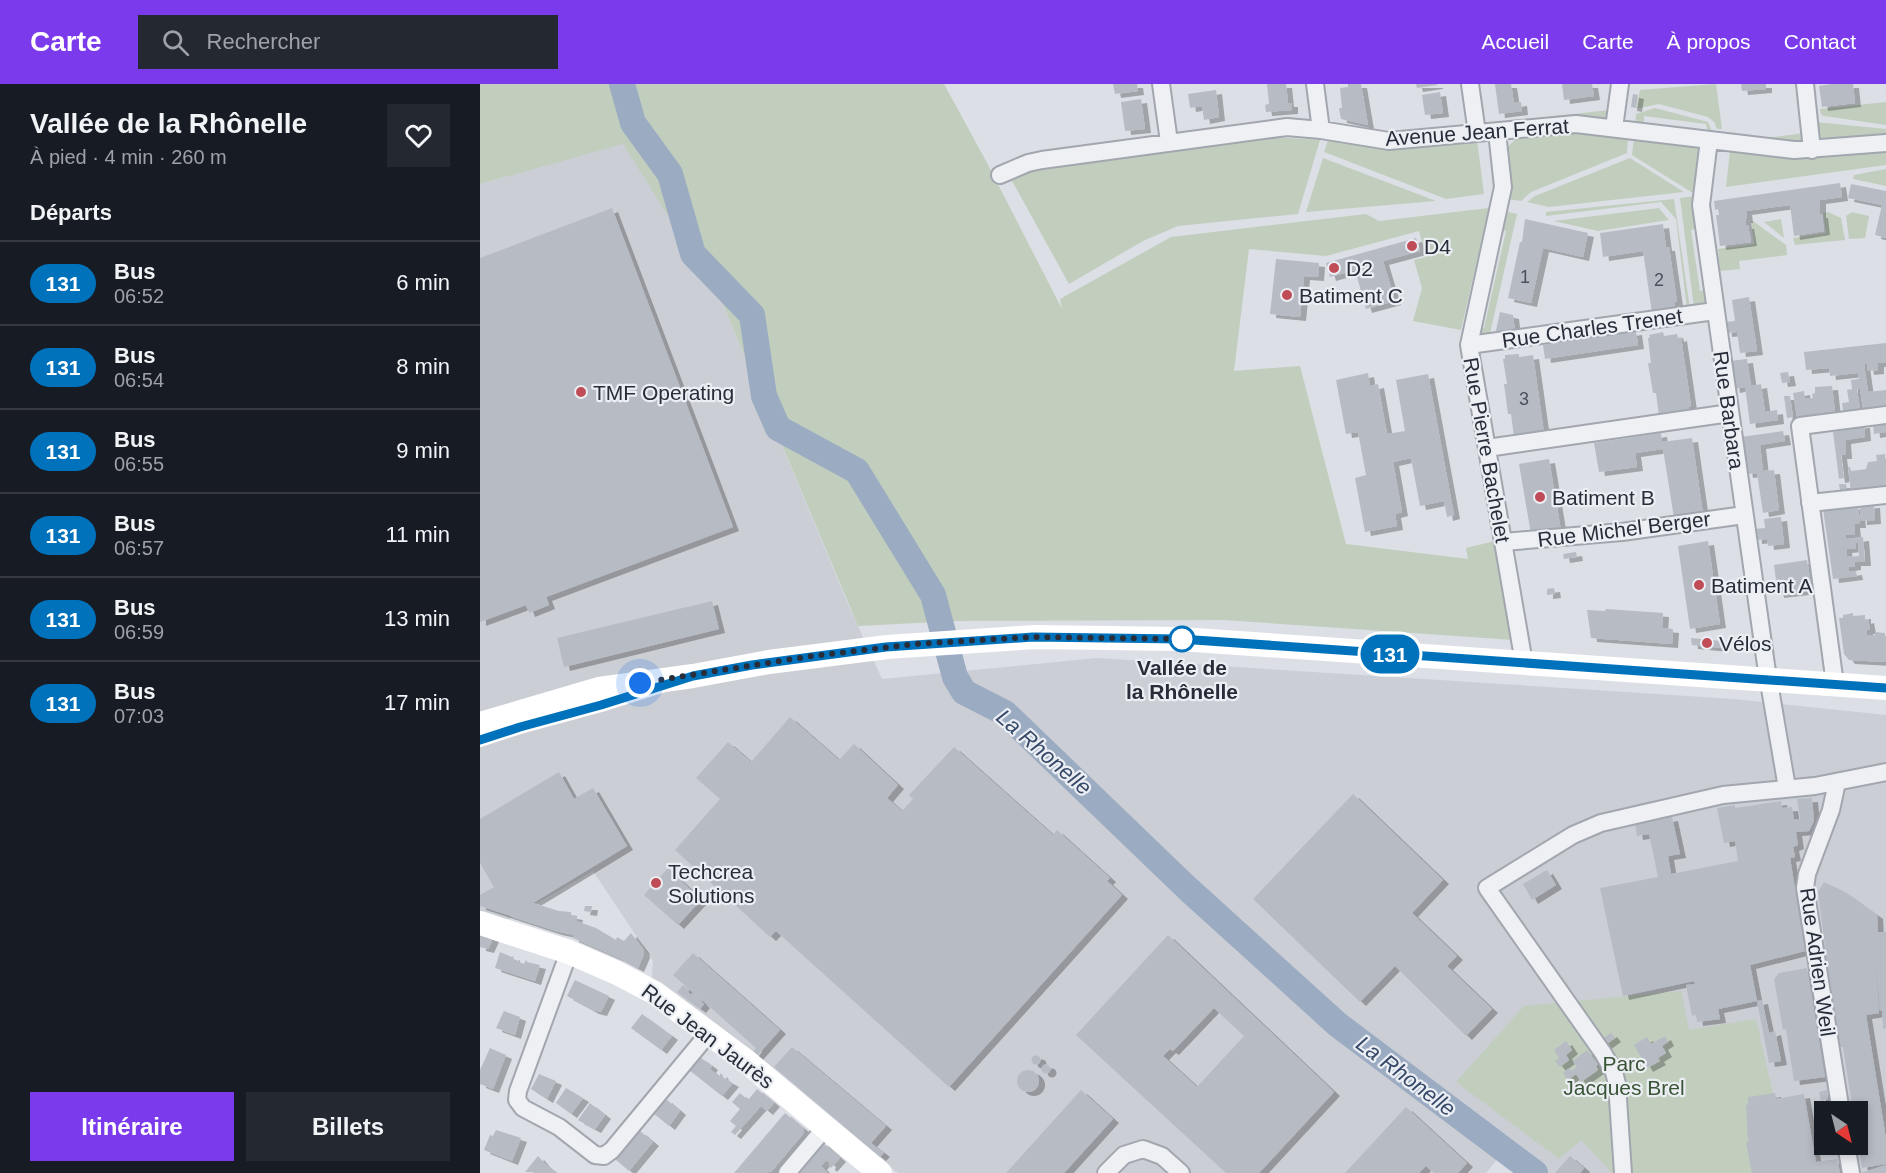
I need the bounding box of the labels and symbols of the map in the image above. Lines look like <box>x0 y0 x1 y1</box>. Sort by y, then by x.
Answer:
street label: Avenue Jean Ferrat <box>1384 114 1570 150</box>
place label: D4 <box>1424 235 1451 258</box>
marker: D4 <box>1405 239 1419 253</box>
place label: D2 <box>1346 257 1373 280</box>
marker: D2 <box>1327 261 1341 275</box>
house number: 1 <box>1520 267 1530 287</box>
house number: 2 <box>1654 270 1664 290</box>
place label: Batiment C <box>1299 284 1403 307</box>
marker: Batiment C <box>1280 288 1294 302</box>
street label: Rue Charles Trenet <box>1500 304 1684 352</box>
street label: Rue Barbara <box>1709 349 1749 471</box>
street label: Rue Pierre Bachelet <box>1459 355 1515 545</box>
place label: TMF Operating <box>593 381 734 404</box>
marker: TMF Operating <box>574 385 588 399</box>
house number: 3 <box>1519 389 1529 409</box>
place label: Batiment B <box>1552 486 1655 509</box>
marker: Batiment B <box>1533 490 1547 504</box>
street label: Rue Michel Berger <box>1536 507 1712 551</box>
place label: Batiment A <box>1711 574 1813 597</box>
marker: Batiment A <box>1692 578 1706 592</box>
marker: Vallée de la Rhônelle <box>1169 626 1195 652</box>
place label: Vélos <box>1719 632 1772 655</box>
line badge: 131 <box>1356 634 1424 674</box>
marker: Vélos <box>1700 636 1714 650</box>
place label: Vallée de la Rhônelle <box>1126 656 1238 703</box>
your location <box>625 668 655 698</box>
water label: La Rhonelle <box>991 704 1097 800</box>
place label: Techcrea Solutions <box>668 860 754 907</box>
marker: Techcrea Solutions <box>649 876 663 890</box>
street label: Rue Adrien Weil <box>1796 886 1840 1038</box>
street label: Rue Jean Jaurès <box>638 979 778 1093</box>
water label: La Rhonelle <box>1352 1031 1460 1121</box>
park label: Parc Jacques Brel <box>1563 1052 1685 1099</box>
north arrow <box>1814 1101 1868 1155</box>

